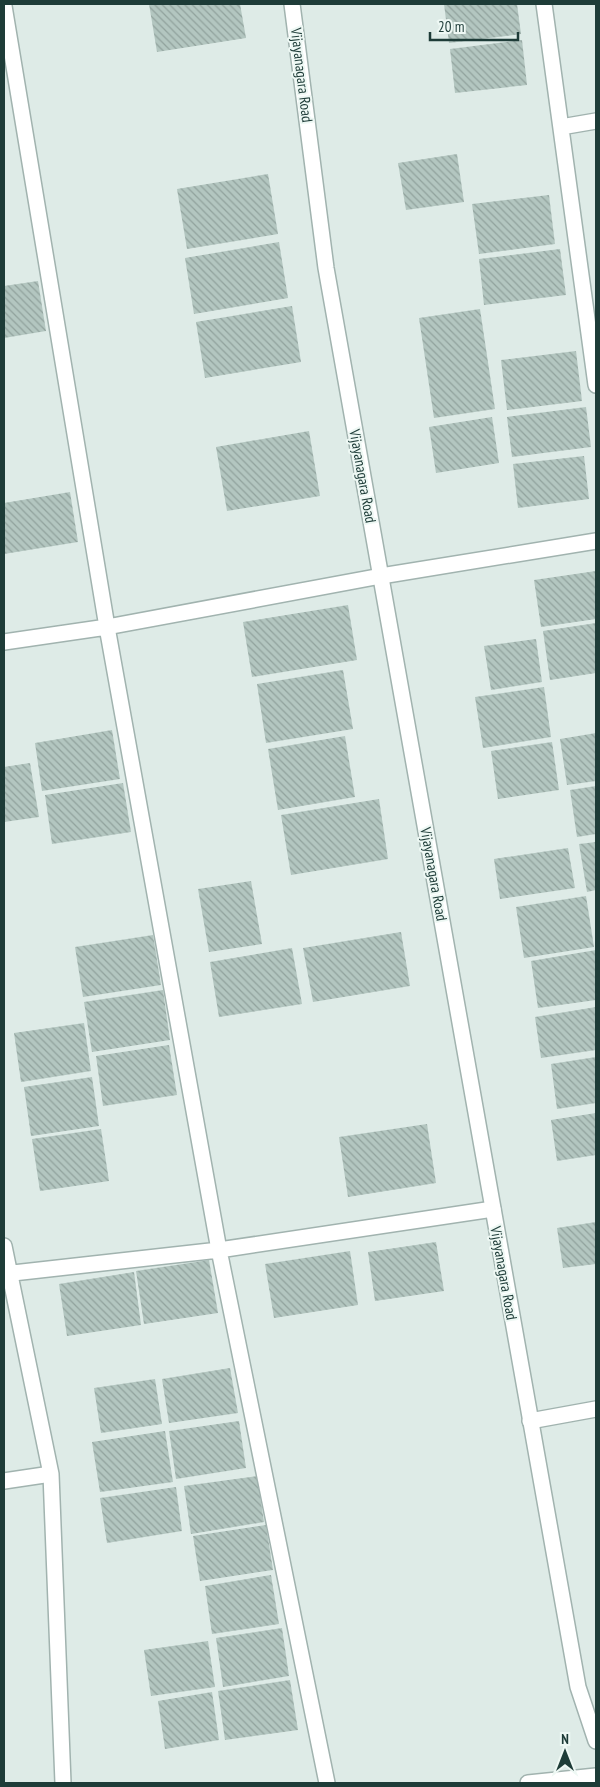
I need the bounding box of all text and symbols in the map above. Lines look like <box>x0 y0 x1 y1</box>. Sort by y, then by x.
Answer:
scale bar <box>430 10 518 42</box>
text: 20 m <box>438 17 464 36</box>
street label: Vijayanagara Road <box>287 26 317 123</box>
street label: Vijayanagara Road <box>345 427 381 524</box>
street label: Vijayanagara Road <box>416 825 452 922</box>
street label: Vijayanagara Road <box>486 1224 522 1321</box>
north arrow <box>540 1727 590 1777</box>
text: N <box>561 1730 569 1748</box>

